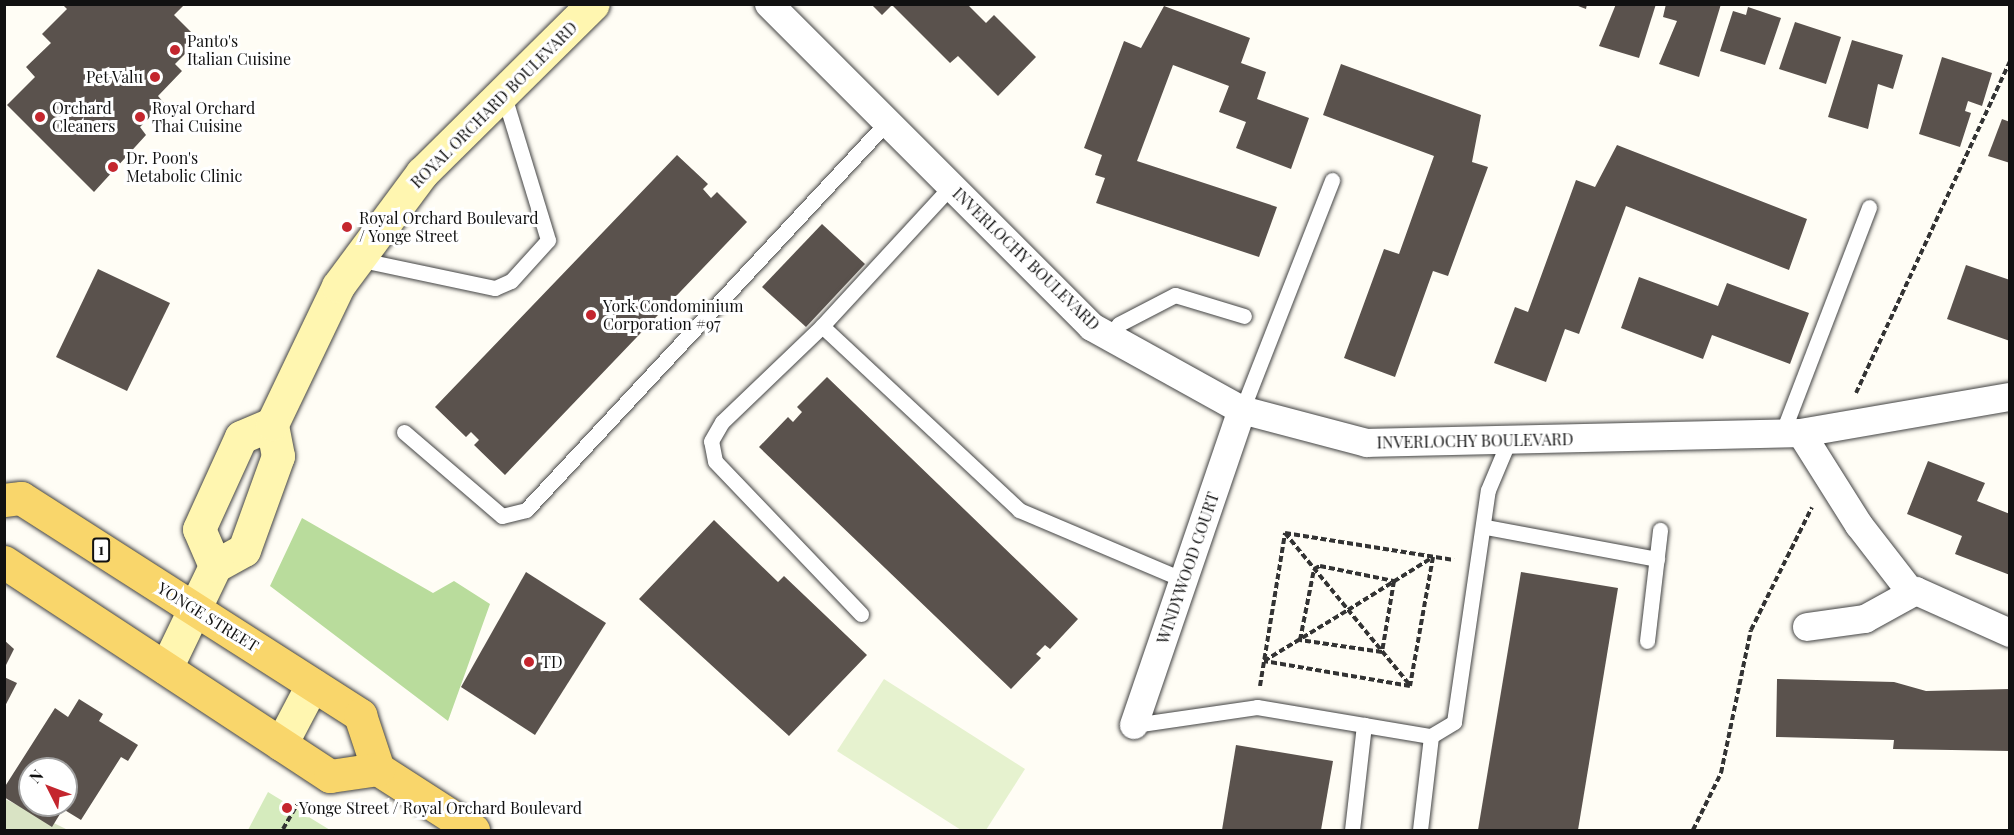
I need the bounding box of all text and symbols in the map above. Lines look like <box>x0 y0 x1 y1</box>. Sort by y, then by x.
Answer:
street label: ROYAL ORCHARD BOULEVARD <box>407 18 581 192</box>
place label: Panto's Italian Cuisine <box>187 31 291 69</box>
marker: Panto's Italian Cuisine <box>168 43 182 57</box>
place label: Pet Valu <box>85 67 143 87</box>
marker: Pet Valu <box>148 70 162 84</box>
place label: Orchard Cleaners <box>52 98 115 136</box>
place label: Royal Orchard Thai Cuisine <box>152 98 255 136</box>
marker: Orchard Cleaners <box>33 110 47 124</box>
marker: Royal Orchard Thai Cuisine <box>133 110 147 124</box>
place label: Dr. Poon's Metabolic Clinic <box>126 148 242 186</box>
marker: Dr. Poon's Metabolic Clinic <box>104 158 122 176</box>
street label: INVERLOCHY BOULEVARD <box>948 184 1104 334</box>
place label: Royal Orchard Boulevard / Yonge Street <box>359 208 539 246</box>
marker: Royal Orchard Boulevard / Yonge Street <box>340 220 354 234</box>
place label: York Condominium Corporation #97 <box>603 296 744 334</box>
marker: York Condominium Corporation #97 <box>584 308 598 322</box>
street label: INVERLOCHY BOULEVARD <box>1376 430 1574 452</box>
street label: WINDYWOOD COURT <box>1153 490 1223 646</box>
road number: 1 <box>92 538 110 562</box>
street label: YONGE STREET <box>154 578 262 656</box>
place label: TD <box>541 652 563 672</box>
marker: TD <box>522 655 536 669</box>
north arrow <box>18 757 78 817</box>
text: N <box>24 765 47 787</box>
place label: Yonge Street / Royal Orchard Boulevard <box>299 798 582 818</box>
marker: Yonge Street / Royal Orchard Boulevard <box>280 801 294 815</box>

